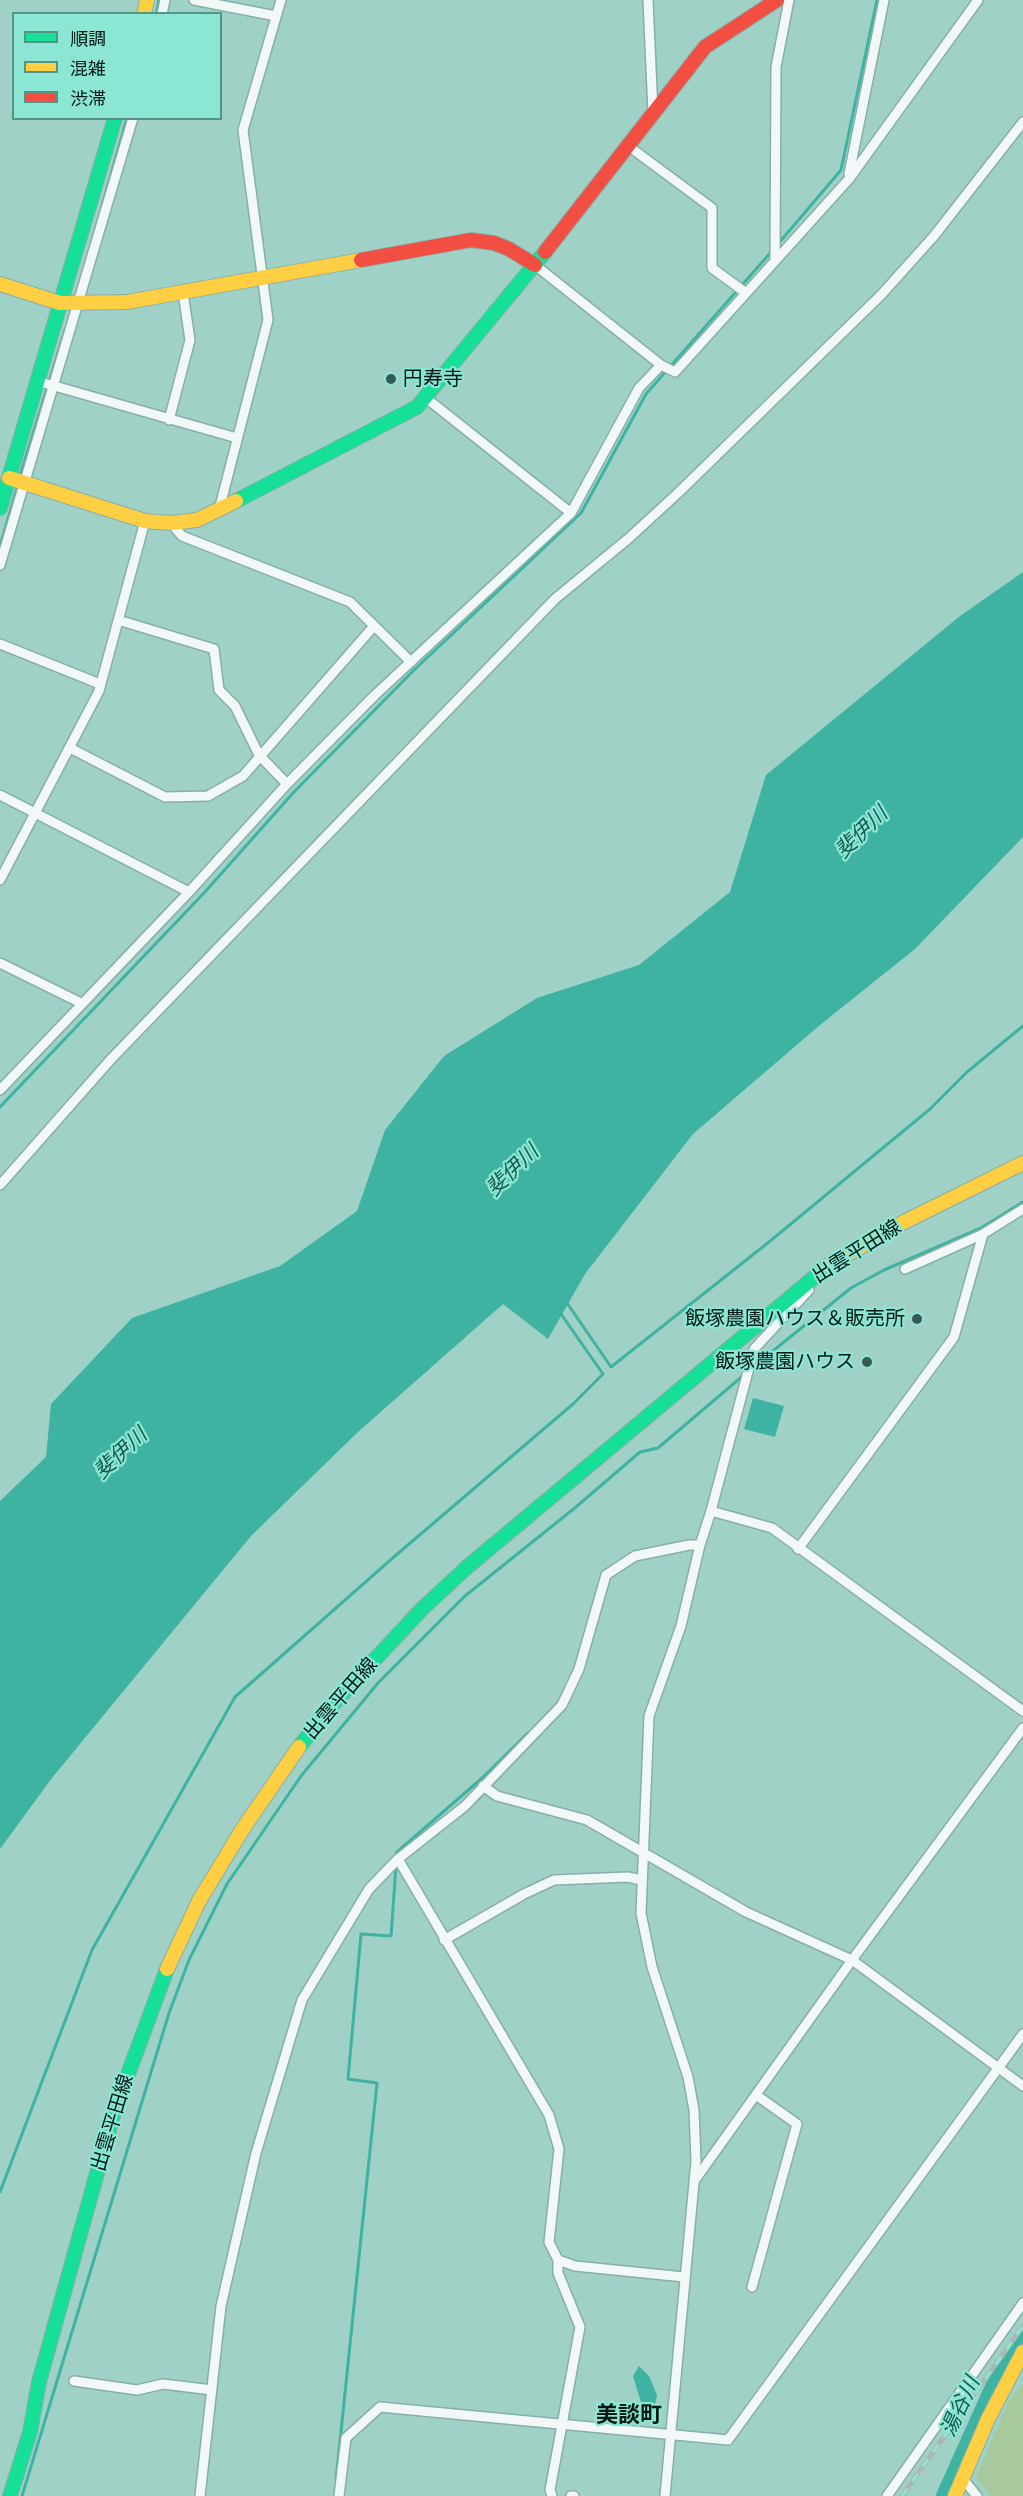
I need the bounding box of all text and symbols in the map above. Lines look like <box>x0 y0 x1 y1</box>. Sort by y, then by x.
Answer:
legend <box>12 12 222 120</box>
text: 順調 <box>70 28 106 50</box>
text: 混雑 <box>70 58 106 80</box>
text: 渋滞 <box>70 88 106 110</box>
place label: 円寿寺 <box>403 367 463 391</box>
marker: 円寿寺 <box>384 372 398 386</box>
water label: 斐伊川 <box>831 802 893 864</box>
water label: 斐伊川 <box>482 1140 544 1202</box>
street label: 出雲平田線 <box>808 1215 906 1289</box>
place label: 飯塚農園ハウス＆販売所 <box>685 1307 905 1331</box>
marker: 飯塚農園ハウス＆販売所 <box>910 1312 924 1326</box>
place label: 飯塚農園ハウス <box>715 1350 855 1374</box>
marker: 飯塚農園ハウス <box>860 1355 874 1369</box>
water label: 斐伊川 <box>89 1423 153 1485</box>
street label: 出雲平田線 <box>299 1653 383 1745</box>
street label: 出雲平田線 <box>87 2072 139 2174</box>
water label: 湯谷川 <box>936 2373 986 2441</box>
district label: 美談町 <box>596 2403 662 2429</box>

